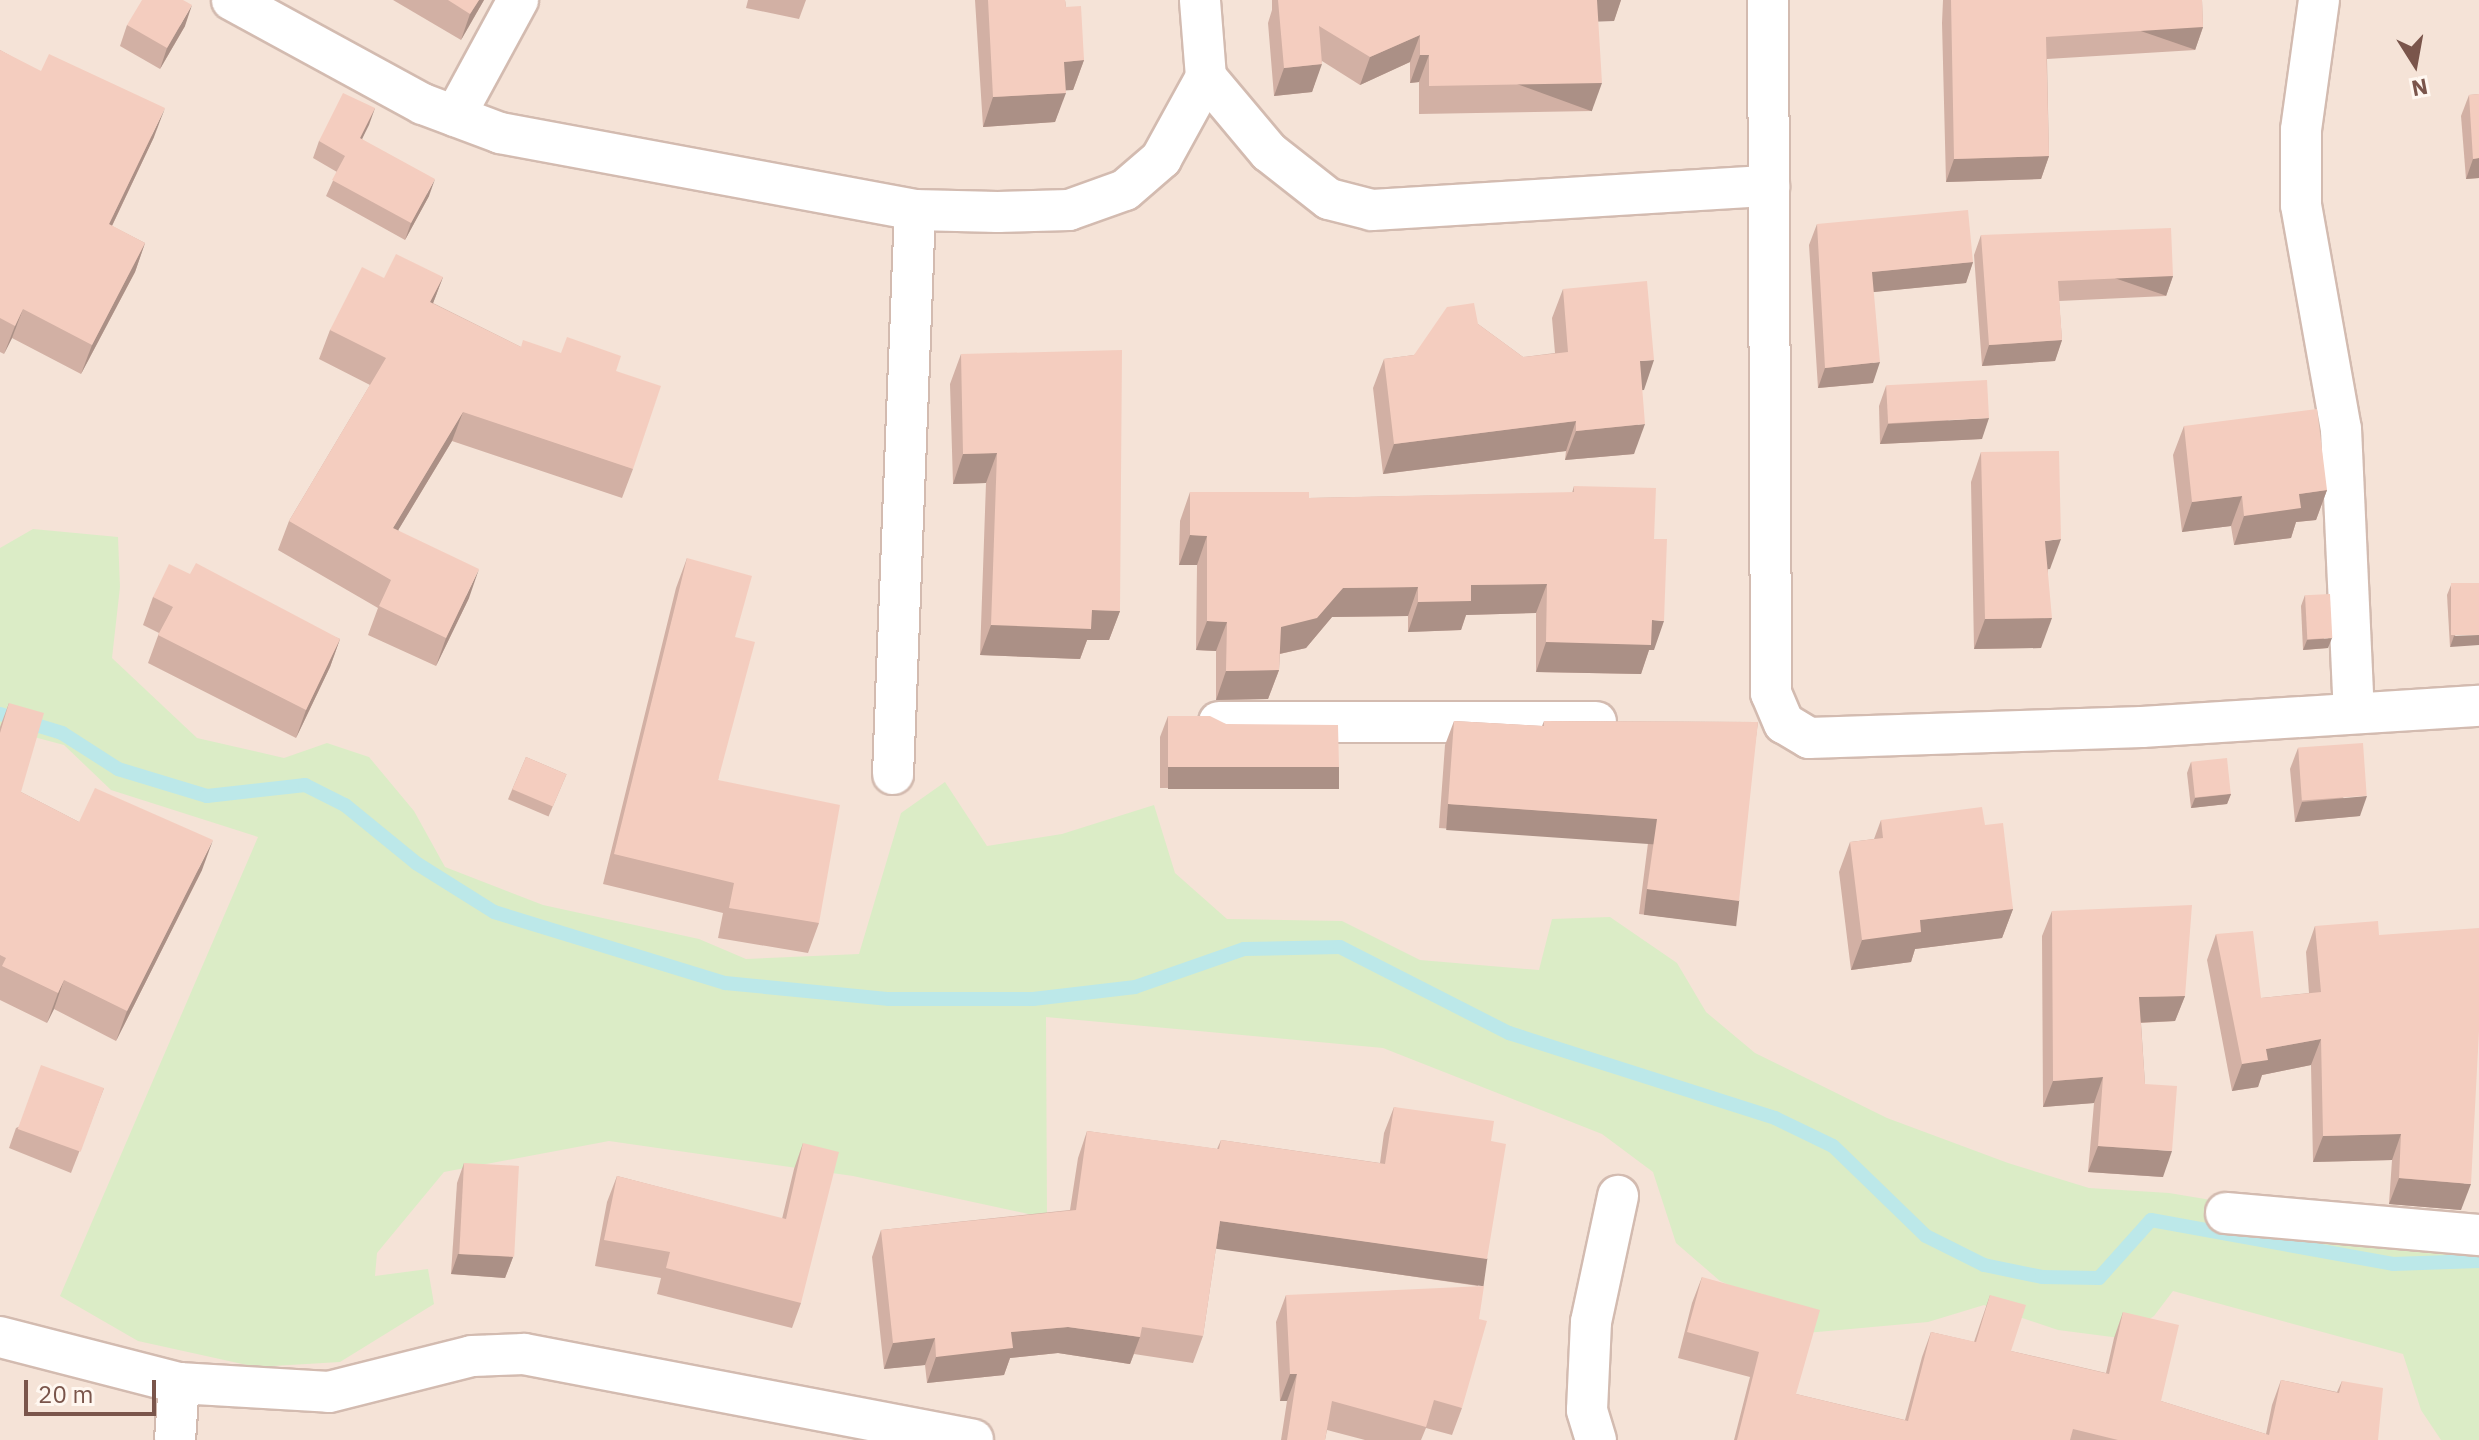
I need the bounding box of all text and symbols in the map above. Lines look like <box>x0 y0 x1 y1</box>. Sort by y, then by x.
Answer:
north arrow <box>2375 24 2455 104</box>
text: N <box>2409 72 2430 104</box>
scale bar <box>28 1364 160 1414</box>
text: 20 m <box>38 1378 93 1410</box>

